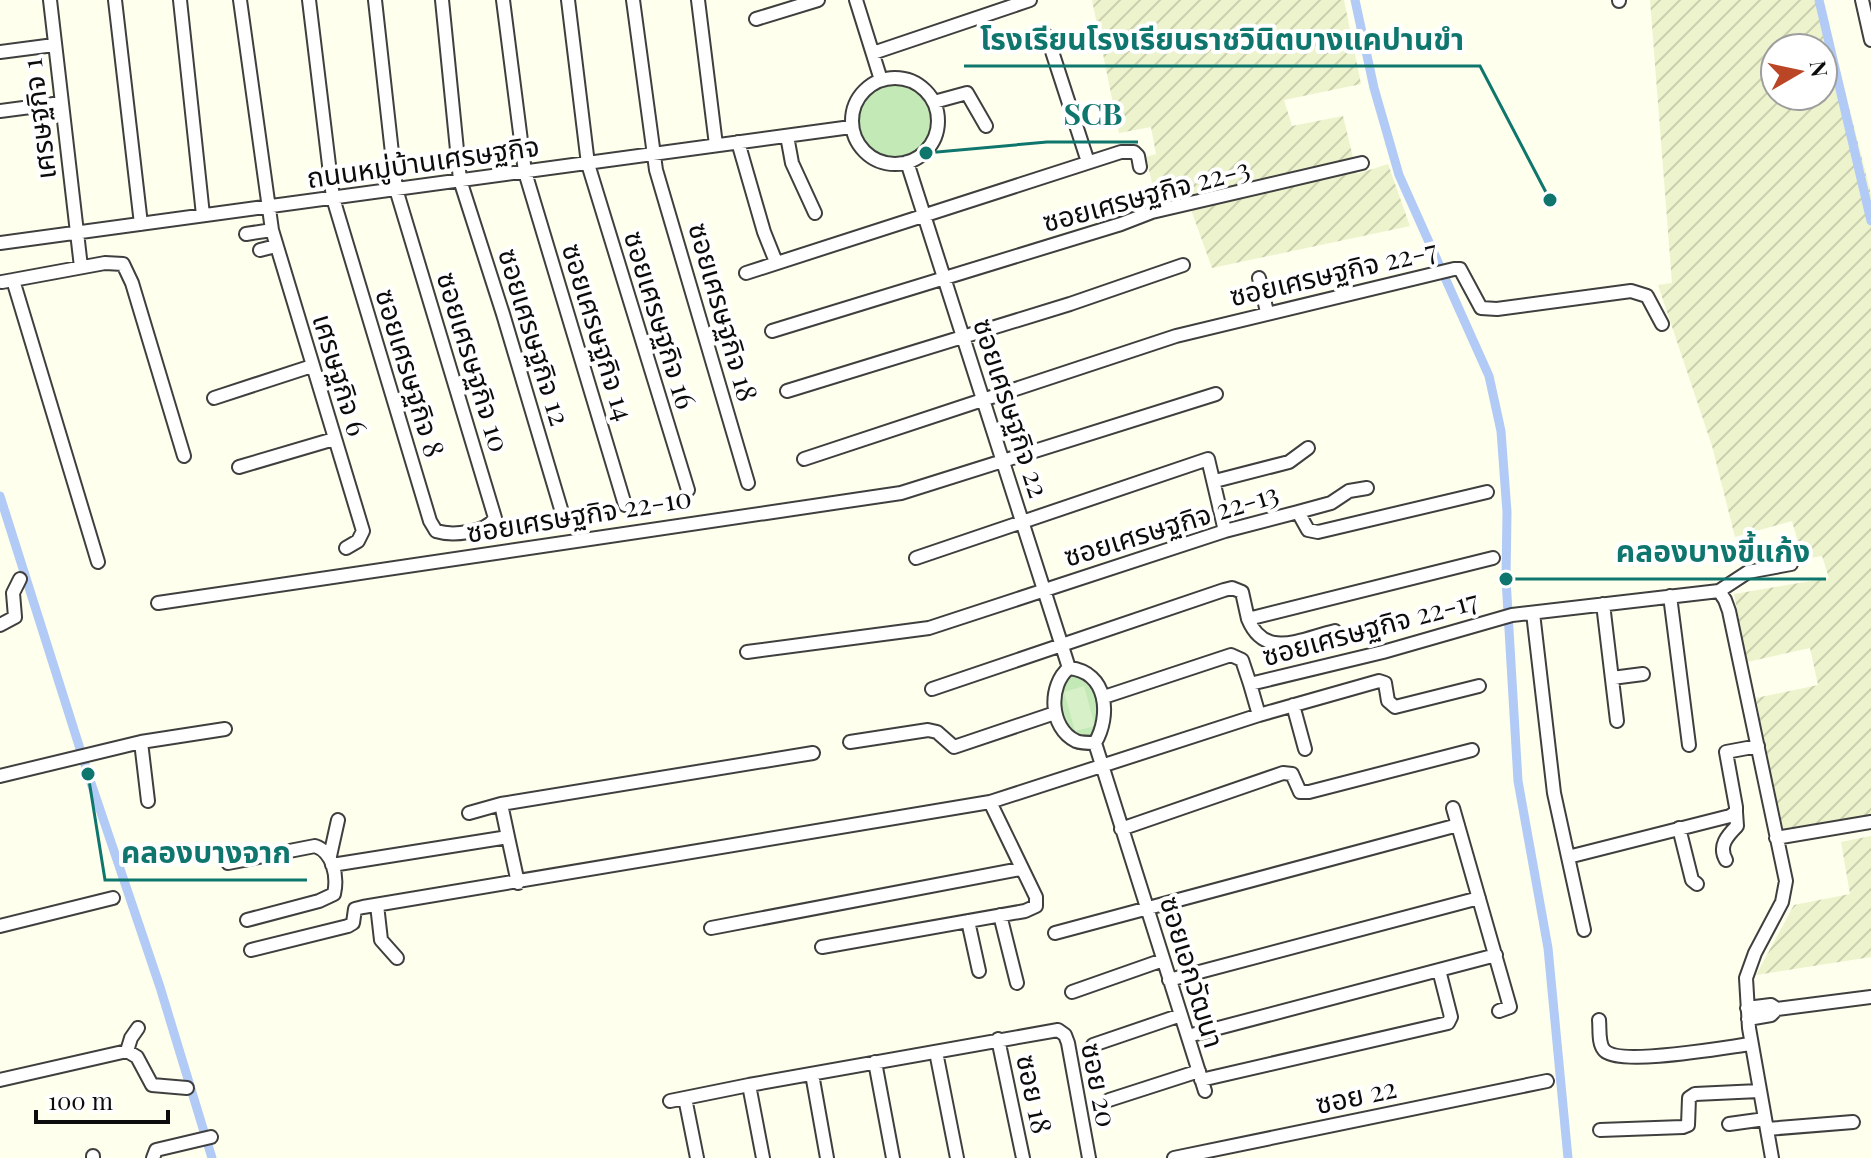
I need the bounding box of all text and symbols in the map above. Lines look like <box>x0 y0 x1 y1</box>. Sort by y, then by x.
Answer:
callout: โรงเรียนโรงเรียนราชวินิตบางแคปานขำ <box>964 12 1480 66</box>
text: โรงเรียนโรงเรียนราชวินิตบางแคปานขำ <box>980 18 1464 58</box>
north arrow <box>1759 32 1839 112</box>
street label: เศรษฐกิจ 1 <box>12 57 63 182</box>
text: N <box>1804 59 1836 79</box>
callout: SCB <box>1047 88 1138 142</box>
text: SCB <box>1064 93 1122 133</box>
street label: ถนนหมู่บ้านเศรษฐกิจ <box>304 126 542 196</box>
street label: ซอยเศรษฐกิจ 22-3 <box>1038 148 1253 239</box>
street label: ซอยเศรษฐกิจ 18 <box>681 218 768 405</box>
street label: ซอยเศรษฐกิจ 16 <box>617 226 706 413</box>
street label: ซอยเศรษฐกิจ 22-7 <box>1225 230 1441 313</box>
street label: ซอยเศรษฐกิจ 14 <box>555 238 644 425</box>
street label: ซอยเศรษฐกิจ 12 <box>491 244 580 430</box>
street label: ซอยเศรษฐกิจ 10 <box>429 267 519 456</box>
street label: ซอยเศรษฐกิจ 8 <box>368 284 455 461</box>
street label: เศรษฐกิจ 6 <box>305 309 377 440</box>
street label: ซอยเศรษฐกิจ 22 <box>966 313 1059 502</box>
street label: ซอยเศรษฐกิจ 22-13 <box>1059 473 1282 574</box>
street label: ซอยเศรษฐกิจ 22-10 <box>464 477 694 550</box>
callout: คลองบางขี้แก้ง <box>1599 525 1826 579</box>
text: คลองบางขี้แก้ง <box>1616 530 1810 570</box>
street label: ซอยเศรษฐกิจ 22-17 <box>1258 580 1482 673</box>
callout: คลองบางจาก <box>105 826 307 880</box>
text: คลองบางจาก <box>121 831 291 871</box>
street label: ซอยเอกวัฒนา <box>1153 891 1234 1052</box>
street label: ซอย 20 <box>1074 1039 1127 1130</box>
street label: ซอย 18 <box>1009 1051 1062 1137</box>
street label: ซอย 22 <box>1312 1068 1400 1121</box>
scale bar <box>36 1074 168 1124</box>
text: 100 m <box>48 1084 113 1116</box>

